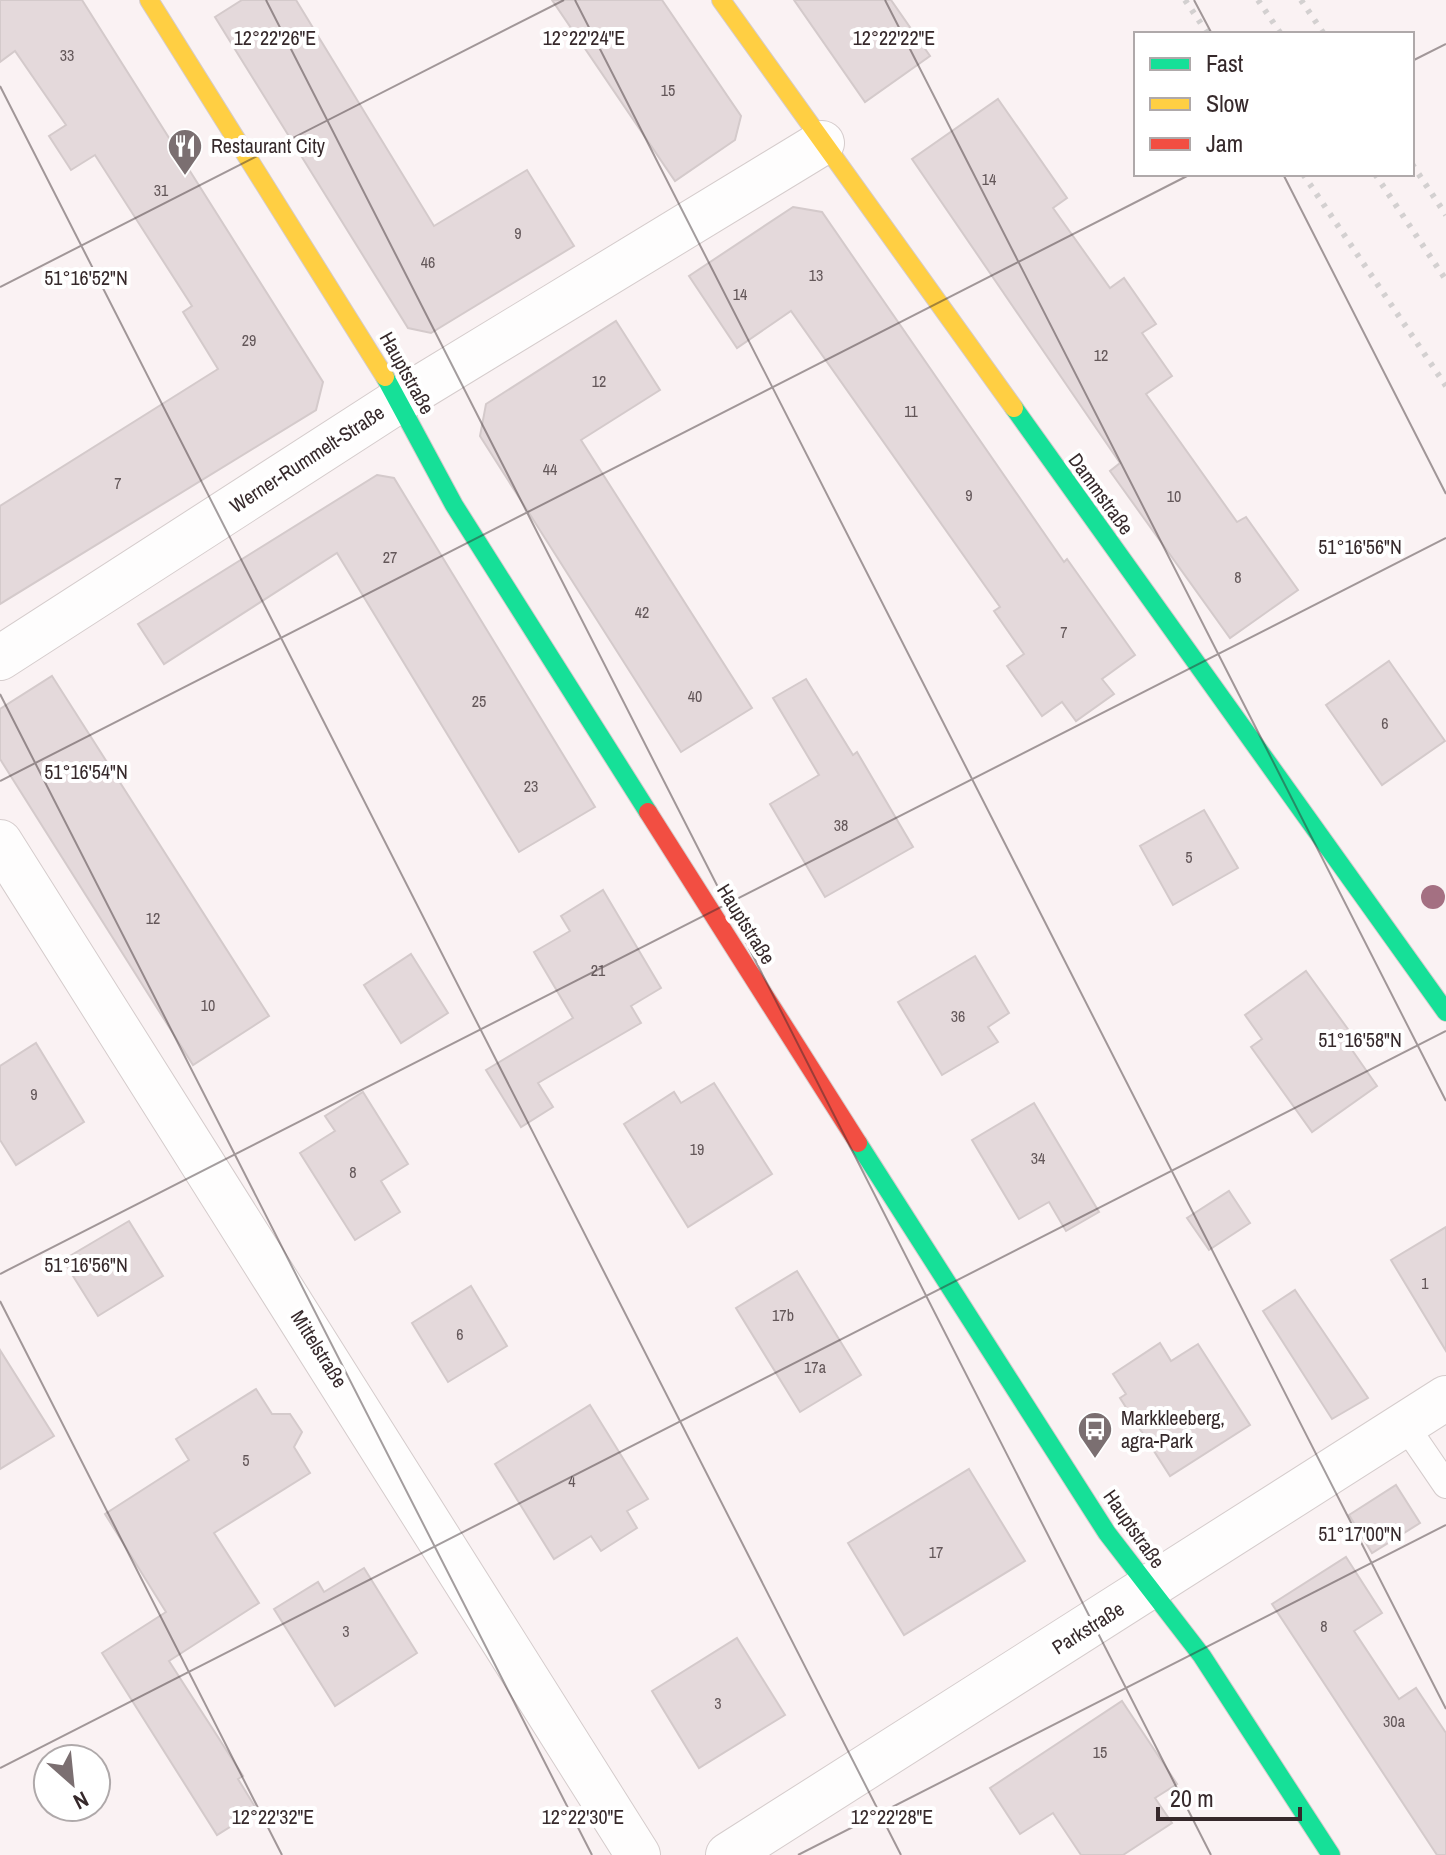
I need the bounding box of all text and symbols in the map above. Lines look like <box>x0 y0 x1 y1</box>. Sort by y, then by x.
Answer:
text: 12°22'26"E <box>234 24 316 51</box>
text: 12°22'24"E <box>543 24 625 51</box>
text: 12°22'22"E <box>853 24 935 51</box>
legend <box>1134 32 1414 176</box>
house number: 33 <box>60 44 74 66</box>
text: Fast <box>1206 47 1244 79</box>
house number: 15 <box>661 79 675 101</box>
text: Slow <box>1206 87 1249 119</box>
restaurant icon: Restaurant City <box>166 127 204 177</box>
text: Jam <box>1206 127 1243 159</box>
place label: Restaurant City <box>211 132 326 159</box>
house number: 14 <box>982 168 996 190</box>
house number: 31 <box>154 179 169 201</box>
house number: 9 <box>514 222 522 244</box>
house number: 46 <box>421 251 435 273</box>
text: 51°16'52"N <box>44 264 128 291</box>
house number: 13 <box>809 264 823 286</box>
house number: 14 <box>733 283 747 305</box>
street label: Hauptstraße <box>374 327 441 419</box>
house number: 29 <box>242 329 256 351</box>
house number: 12 <box>1094 344 1108 366</box>
house number: 12 <box>592 370 606 392</box>
street label: Werner-Rummelt-Straße <box>224 398 389 519</box>
house number: 11 <box>904 400 919 422</box>
street label: Dammstraße <box>1063 447 1140 540</box>
house number: 44 <box>543 458 557 480</box>
house number: 7 <box>114 472 122 494</box>
house number: 9 <box>965 484 973 506</box>
house number: 10 <box>1167 485 1181 507</box>
text: 51°16'56"N <box>1318 533 1402 560</box>
house number: 27 <box>383 546 397 568</box>
house number: 8 <box>1234 566 1242 588</box>
house number: 42 <box>635 601 649 623</box>
house number: 7 <box>1060 621 1068 643</box>
house number: 40 <box>688 685 702 707</box>
house number: 25 <box>472 690 486 712</box>
house number: 6 <box>1381 712 1389 734</box>
text: 51°16'54"N <box>44 758 128 785</box>
house number: 23 <box>524 775 538 797</box>
house number: 38 <box>834 814 848 836</box>
house number: 5 <box>1185 846 1193 868</box>
street label: Hauptstraße <box>711 878 782 969</box>
house number: 12 <box>146 907 160 929</box>
house number: 21 <box>591 959 606 981</box>
house number: 10 <box>201 994 215 1016</box>
house number: 36 <box>951 1005 965 1027</box>
text: 51°16'58"N <box>1318 1026 1402 1053</box>
house number: 9 <box>30 1083 38 1105</box>
house number: 19 <box>690 1138 704 1160</box>
house number: 34 <box>1031 1147 1045 1169</box>
house number: 8 <box>349 1161 357 1183</box>
text: 51°16'56"N <box>44 1251 128 1278</box>
house number: 1 <box>1421 1272 1429 1294</box>
house number: 17b <box>772 1304 794 1326</box>
street label: Mittelstraße <box>285 1305 354 1393</box>
house number: 6 <box>456 1323 464 1345</box>
house number: 17a <box>804 1356 827 1378</box>
place label: Markkleeberg, agra-Park <box>1121 1404 1225 1454</box>
bus stop icon: Markkleeberg, agra-Park <box>1076 1410 1114 1460</box>
house number: 5 <box>242 1449 250 1471</box>
house number: 4 <box>568 1470 576 1492</box>
street label: Hauptstraße <box>1097 1484 1171 1573</box>
text: 51°17'00"N <box>1318 1520 1402 1547</box>
house number: 17 <box>929 1541 943 1563</box>
street label: Parkstraße <box>1047 1595 1129 1660</box>
house number: 8 <box>1320 1615 1328 1637</box>
house number: 3 <box>342 1620 350 1642</box>
house number: 3 <box>714 1692 722 1714</box>
house number: 30a <box>1383 1710 1406 1732</box>
house number: 15 <box>1093 1741 1107 1763</box>
north arrow <box>32 1743 112 1823</box>
scale bar <box>1158 1771 1300 1821</box>
text: 20 m <box>1170 1782 1214 1814</box>
text: N <box>68 1784 94 1817</box>
text: 12°22'32"E <box>232 1803 314 1830</box>
text: 12°22'30"E <box>542 1803 624 1830</box>
text: 12°22'28"E <box>851 1803 933 1830</box>

